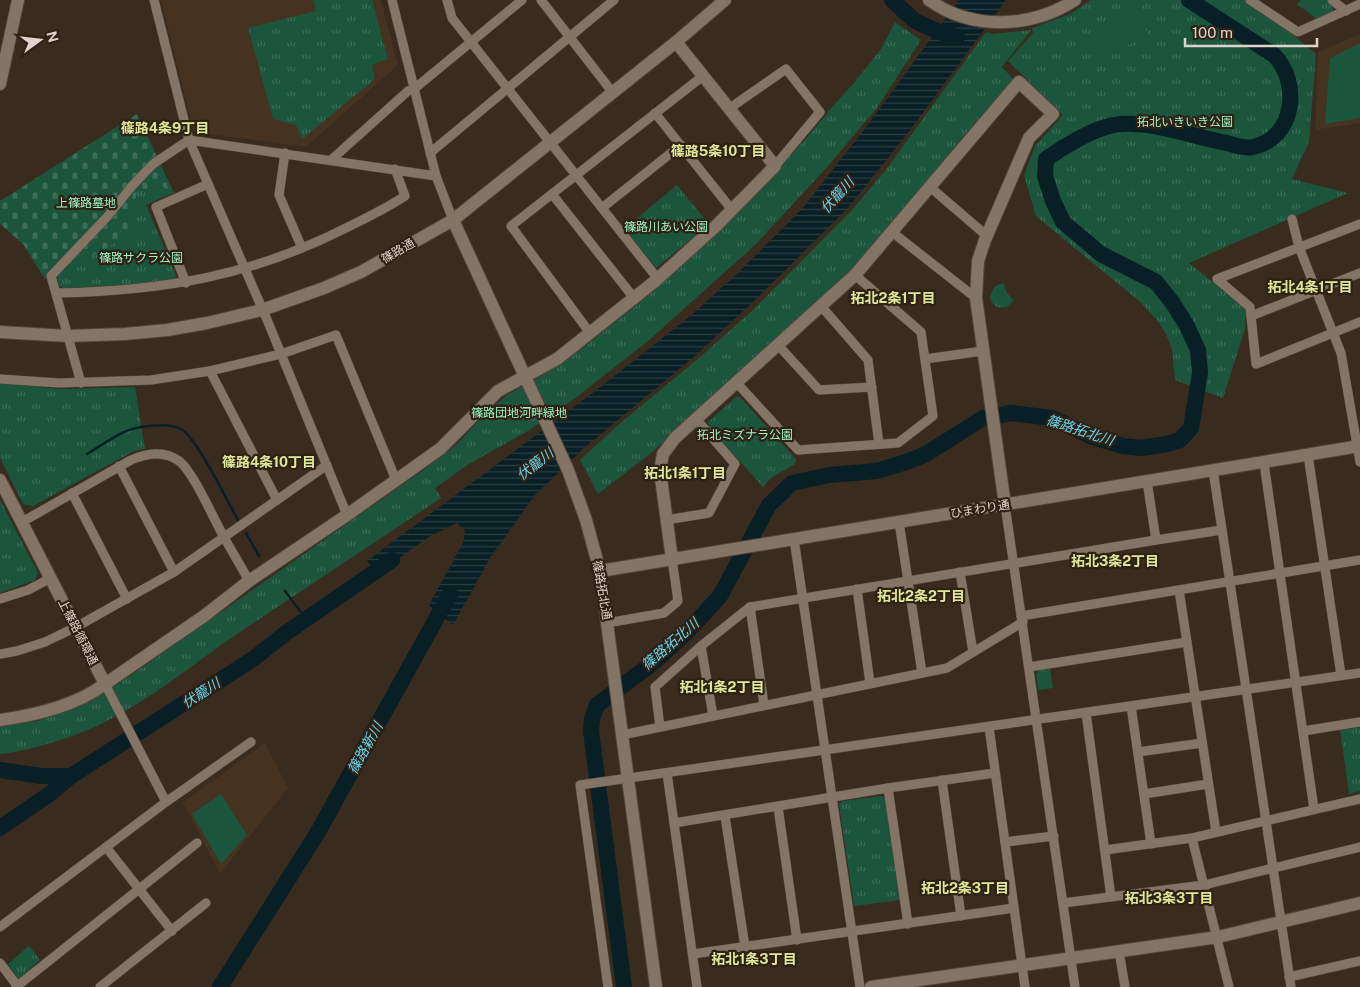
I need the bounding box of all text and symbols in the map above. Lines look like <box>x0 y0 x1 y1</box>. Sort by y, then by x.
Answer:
north arrow <box>15 15 65 65</box>
scale bar <box>1185 15 1318 47</box>
text: 100 m <box>1192 24 1233 41</box>
text: N <box>43 29 62 44</box>
park label: 拓北いきいき公園 <box>1137 115 1233 129</box>
district label: 篠路4条9丁目 <box>121 120 209 136</box>
district label: 篠路5条10丁目 <box>671 143 765 159</box>
water label: 伏籠川 <box>817 173 858 216</box>
park label: 上篠路墓地 <box>56 196 116 210</box>
park label: 篠路川あい公園 <box>624 220 708 234</box>
street label: 篠路通 <box>379 236 417 266</box>
park label: 篠路サクラ公園 <box>99 251 183 265</box>
district label: 拓北4条1丁目 <box>1267 279 1353 295</box>
district label: 拓北2条1丁目 <box>851 290 935 306</box>
park label: 篠路団地河畔緑地 <box>471 406 567 420</box>
water label: 篠路拓北川 <box>1044 412 1118 449</box>
park label: 拓北ミズナラ公園 <box>697 428 793 442</box>
water label: 伏籠川 <box>514 444 558 483</box>
district label: 篠路4条10丁目 <box>222 454 316 470</box>
district label: 拓北1条1丁目 <box>644 465 726 481</box>
street label: ひまわり通 <box>949 497 1011 521</box>
district label: 拓北3条2丁目 <box>1071 553 1159 569</box>
street label: 篠路拓北通 <box>590 559 614 621</box>
district label: 拓北2条2丁目 <box>877 588 965 604</box>
street label: 上篠路循環通 <box>55 597 101 667</box>
water label: 篠路拓北川 <box>638 614 703 673</box>
water label: 伏籠川 <box>179 674 225 711</box>
district label: 拓北1条2丁目 <box>680 679 764 695</box>
water label: 篠路新川 <box>344 718 387 776</box>
district label: 拓北2条3丁目 <box>921 880 1009 896</box>
district label: 拓北3条3丁目 <box>1125 890 1213 906</box>
district label: 拓北1条3丁目 <box>711 951 797 967</box>

